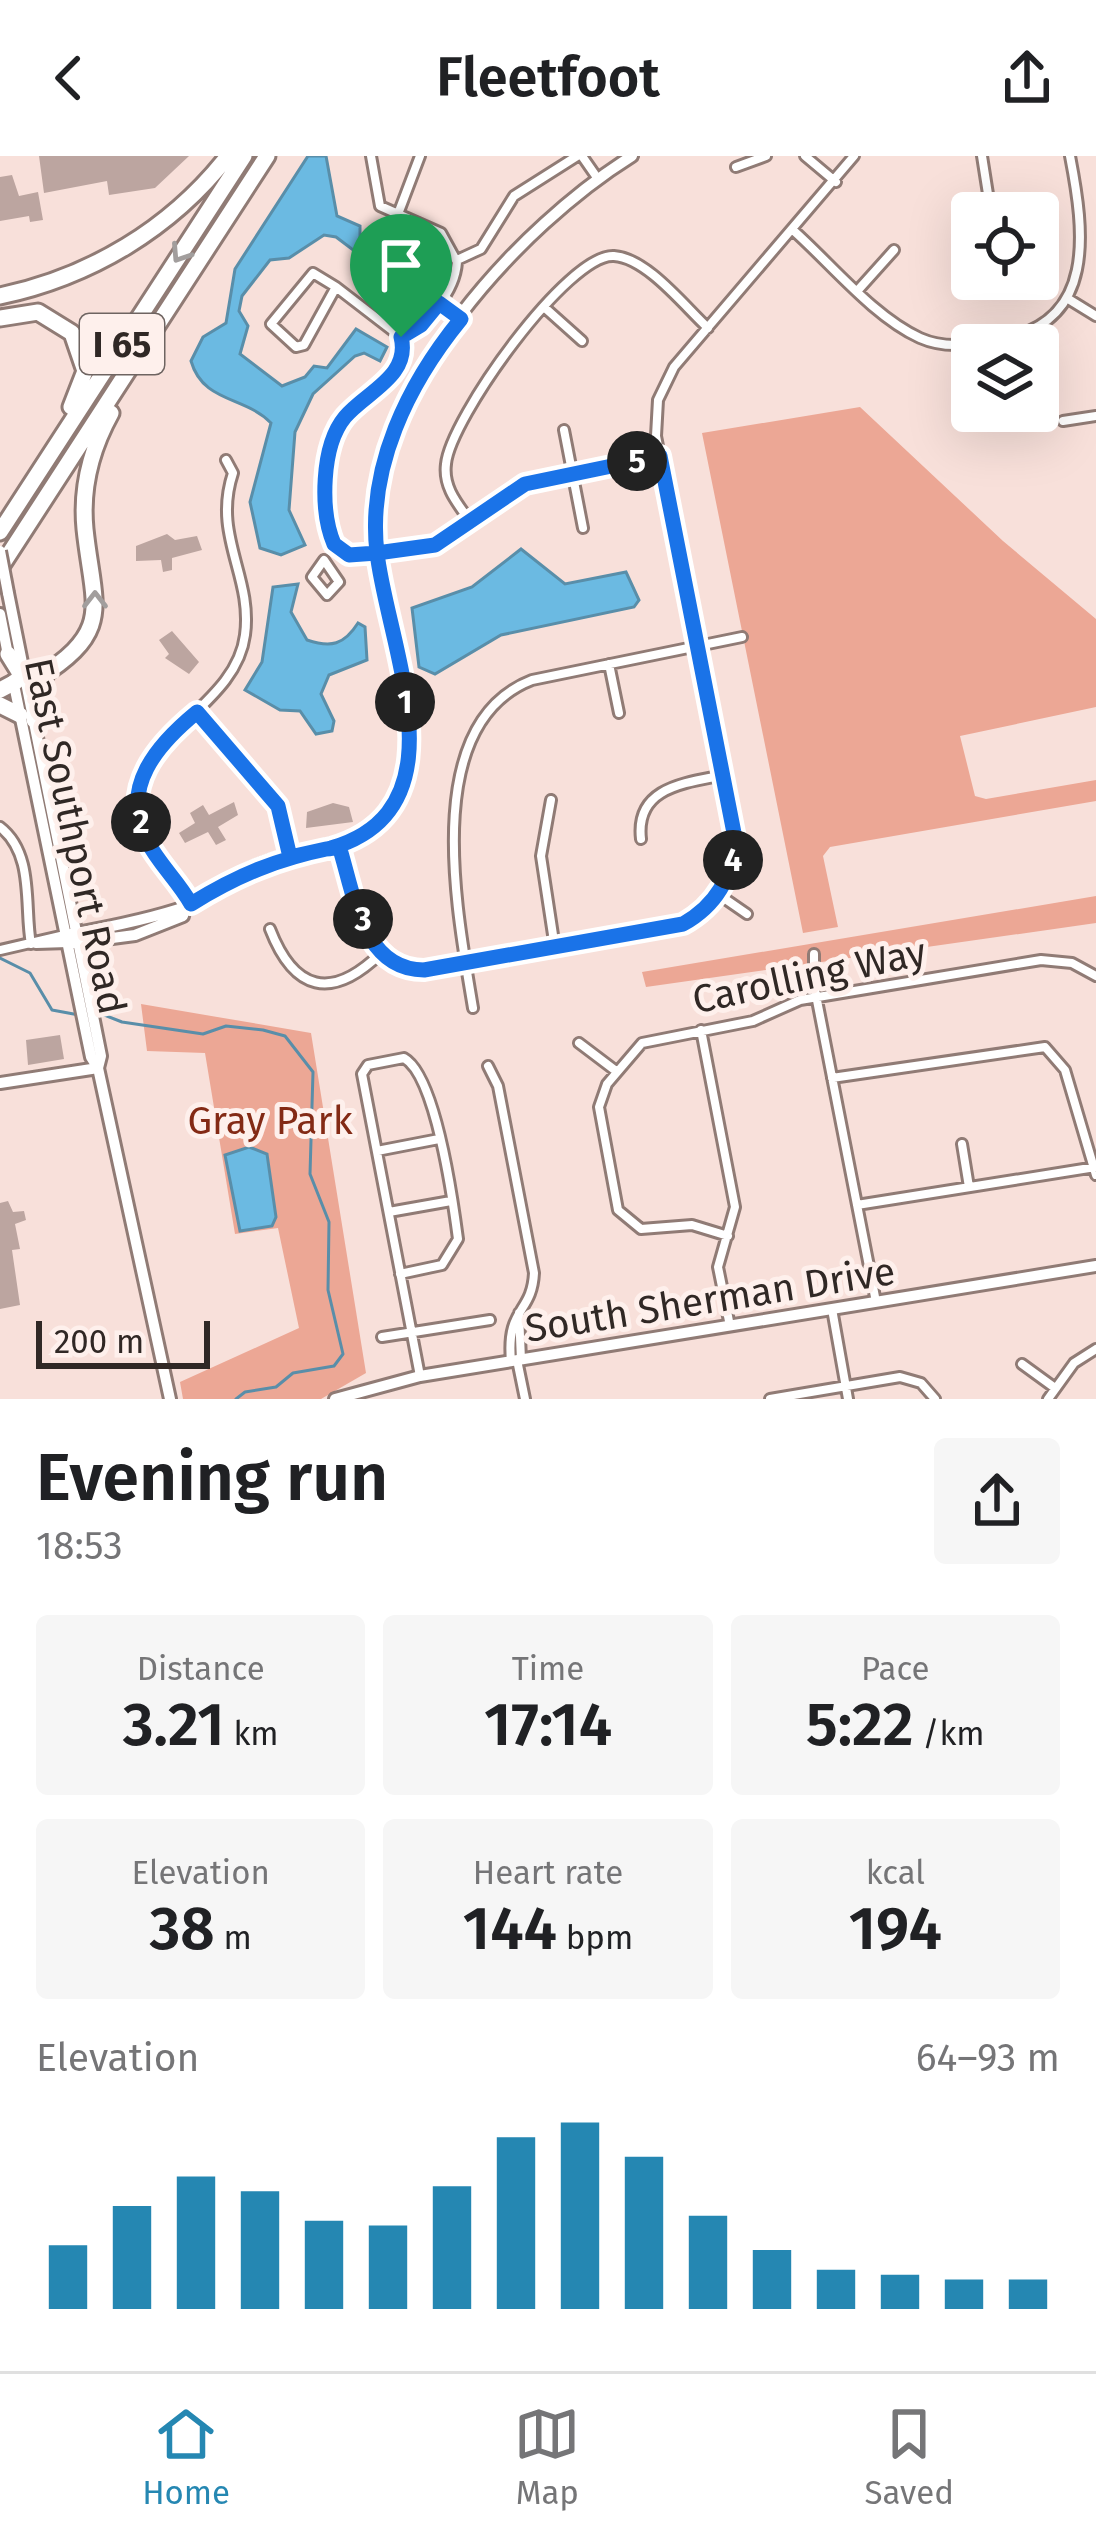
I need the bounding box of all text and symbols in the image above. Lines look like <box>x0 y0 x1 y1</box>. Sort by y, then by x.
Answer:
icon: back <box>36 45 102 111</box>
icon: share <box>994 45 1060 111</box>
text: Fleetfoot <box>436 46 660 110</box>
map controls <box>951 192 1059 432</box>
button: locate <box>951 192 1059 300</box>
pin <box>350 214 452 337</box>
icon: arrive <box>368 232 434 298</box>
one-way arrow <box>172 241 194 263</box>
road number: I 65 <box>80 314 164 374</box>
button: layers <box>951 324 1059 432</box>
pin: 5 <box>607 431 667 491</box>
text: 5 <box>628 441 646 481</box>
one-way arrow <box>81 591 107 609</box>
street label: East Southport Road <box>15 654 135 1018</box>
pin: 1 <box>375 672 435 732</box>
text: 1 <box>397 682 413 722</box>
pin: 2 <box>111 792 171 852</box>
text: 2 <box>132 802 150 842</box>
pin: 4 <box>703 830 763 890</box>
text: 4 <box>724 840 742 880</box>
pin: 3 <box>333 889 393 949</box>
text: 3 <box>354 899 372 939</box>
street label: Carolling Way <box>688 929 930 1023</box>
park label: Gray Park <box>187 1098 353 1144</box>
street label: South Sherman Drive <box>522 1248 898 1352</box>
scale bar <box>36 1315 210 1368</box>
text: 200 m <box>54 1322 144 1362</box>
text: Evening run <box>36 1438 388 1517</box>
button: share <box>934 1438 1060 1564</box>
text: 18:53 <box>36 1523 123 1569</box>
text: Distance <box>137 1649 265 1689</box>
text: Time <box>512 1649 584 1689</box>
text: Pace <box>861 1649 930 1689</box>
text: 3.21 <box>123 1689 225 1761</box>
text: 17:14 <box>484 1689 612 1761</box>
text: 5:22 <box>806 1689 914 1761</box>
text: km <box>225 1714 279 1754</box>
text: /km <box>914 1714 985 1754</box>
text: Elevation <box>132 1853 270 1893</box>
text: Heart rate <box>473 1853 623 1893</box>
text: kcal <box>866 1853 925 1893</box>
text: 38 <box>149 1893 215 1965</box>
text: 144 <box>463 1893 557 1965</box>
text: 194 <box>849 1893 942 1965</box>
text: m <box>215 1918 252 1958</box>
text: bpm <box>557 1918 633 1958</box>
text: Elevation <box>36 2035 199 2081</box>
text: 64–93 m <box>916 2035 1060 2081</box>
tab: Home <box>142 2401 230 2513</box>
tab: Map <box>514 2401 580 2513</box>
tab: Saved <box>865 2401 954 2513</box>

